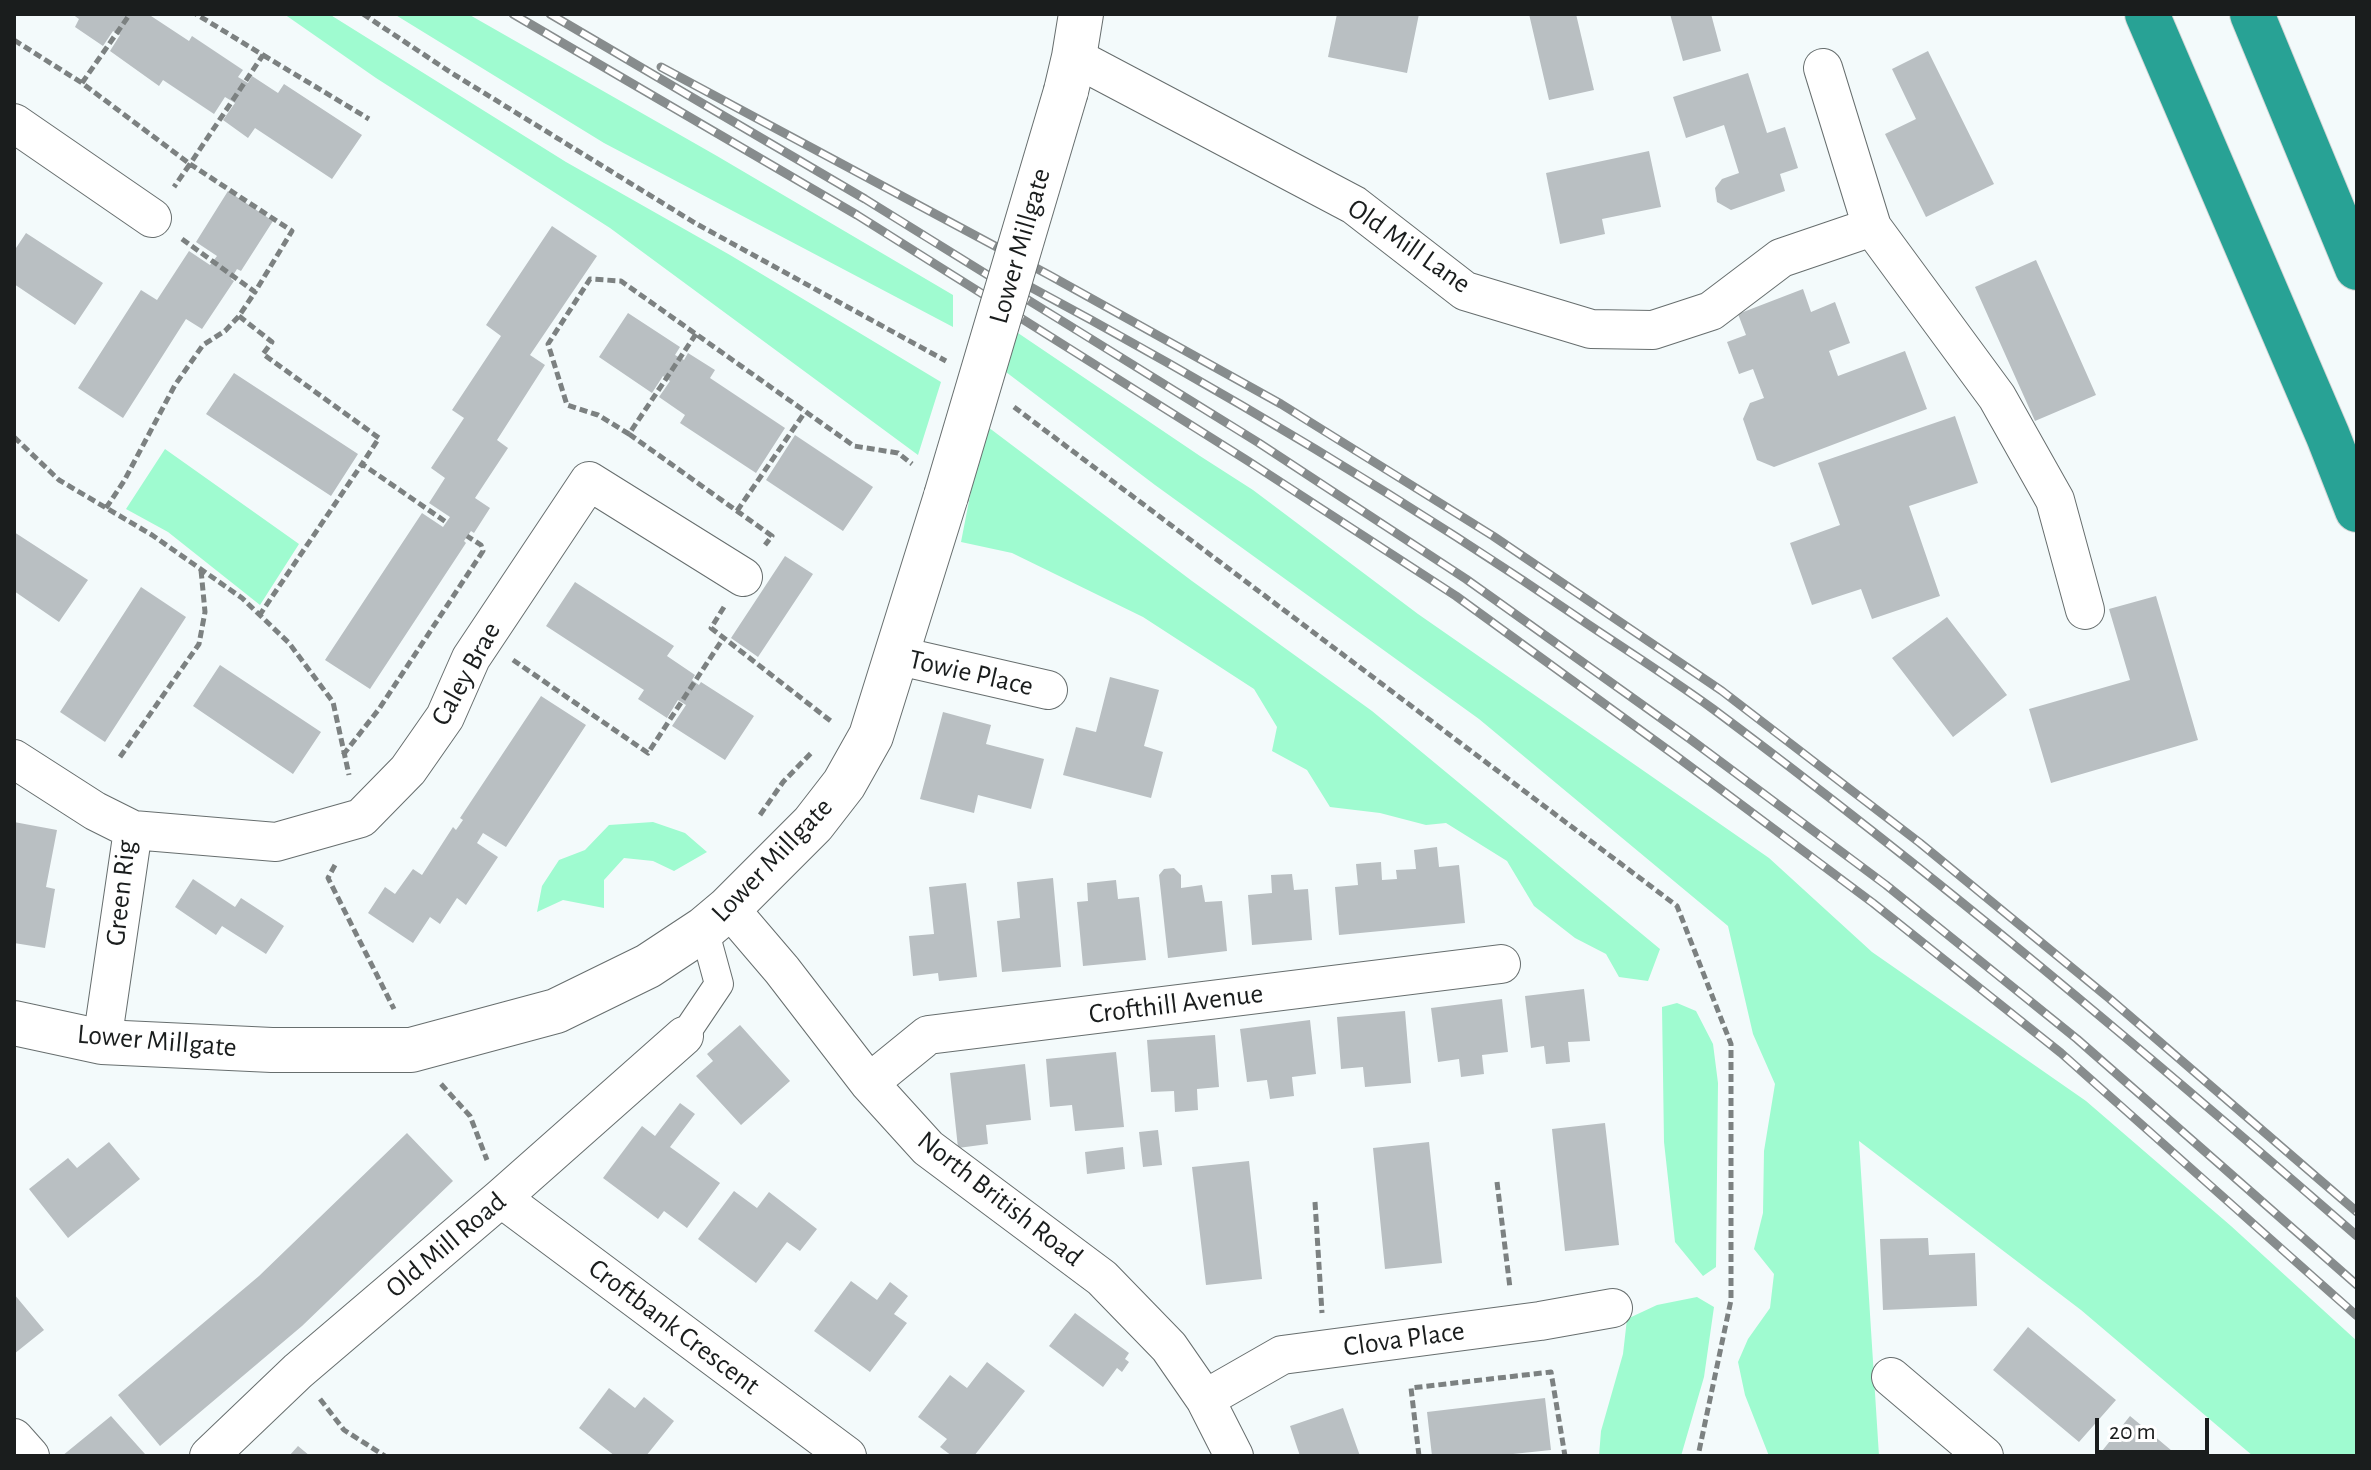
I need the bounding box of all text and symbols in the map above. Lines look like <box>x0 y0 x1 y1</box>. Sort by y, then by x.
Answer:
street label: Lower Millgate <box>982 164 1058 328</box>
street label: Old Mill Lane <box>1341 191 1477 301</box>
street label: Caley Brae <box>424 616 508 732</box>
street label: Towie Place <box>906 642 1036 704</box>
street label: Lower Millgate <box>704 791 840 929</box>
street label: Green Rig <box>99 838 143 948</box>
street label: Crofthill Avenue <box>1087 977 1265 1031</box>
street label: Lower Millgate <box>76 1017 238 1065</box>
street label: North British Road <box>911 1124 1089 1274</box>
street label: Old Mill Road <box>379 1185 513 1305</box>
street label: Croftbank Crescent <box>582 1252 766 1402</box>
street label: Clova Place <box>1341 1314 1467 1364</box>
scale bar <box>2099 1402 2213 1452</box>
text: 20 m <box>2109 1420 2156 1444</box>

